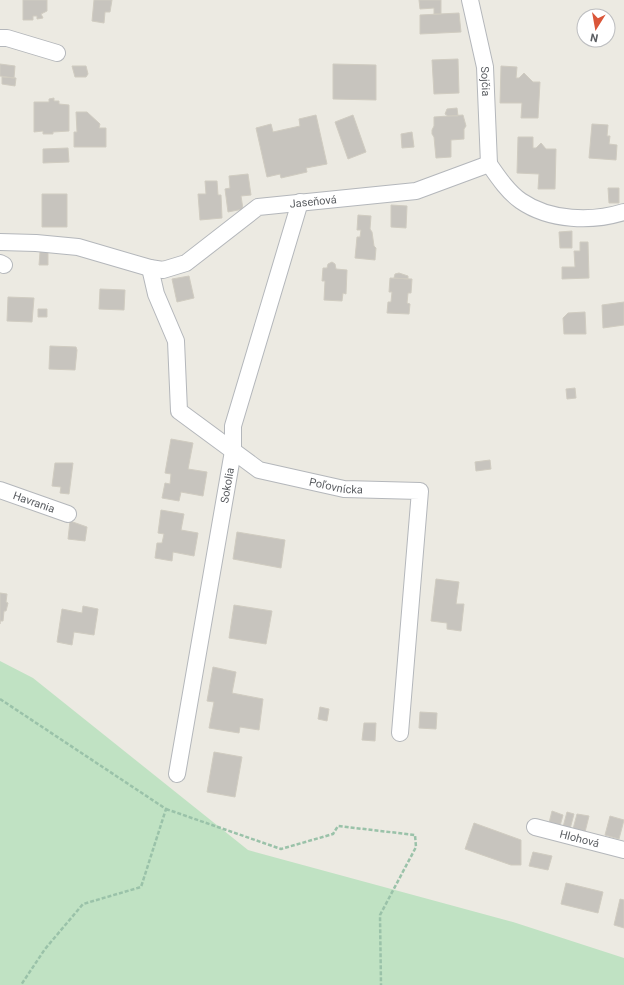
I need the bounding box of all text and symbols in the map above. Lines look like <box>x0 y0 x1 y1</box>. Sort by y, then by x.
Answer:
north arrow <box>576 8 616 48</box>
text: N <box>589 30 599 44</box>
street label: Sojčia <box>478 66 493 97</box>
street label: Jaseňová <box>289 193 337 210</box>
street label: Sokolia <box>218 466 237 504</box>
street label: Poľovnícka <box>308 475 363 496</box>
street label: Havrania <box>11 489 57 515</box>
street label: Hlohová <box>558 827 601 850</box>

